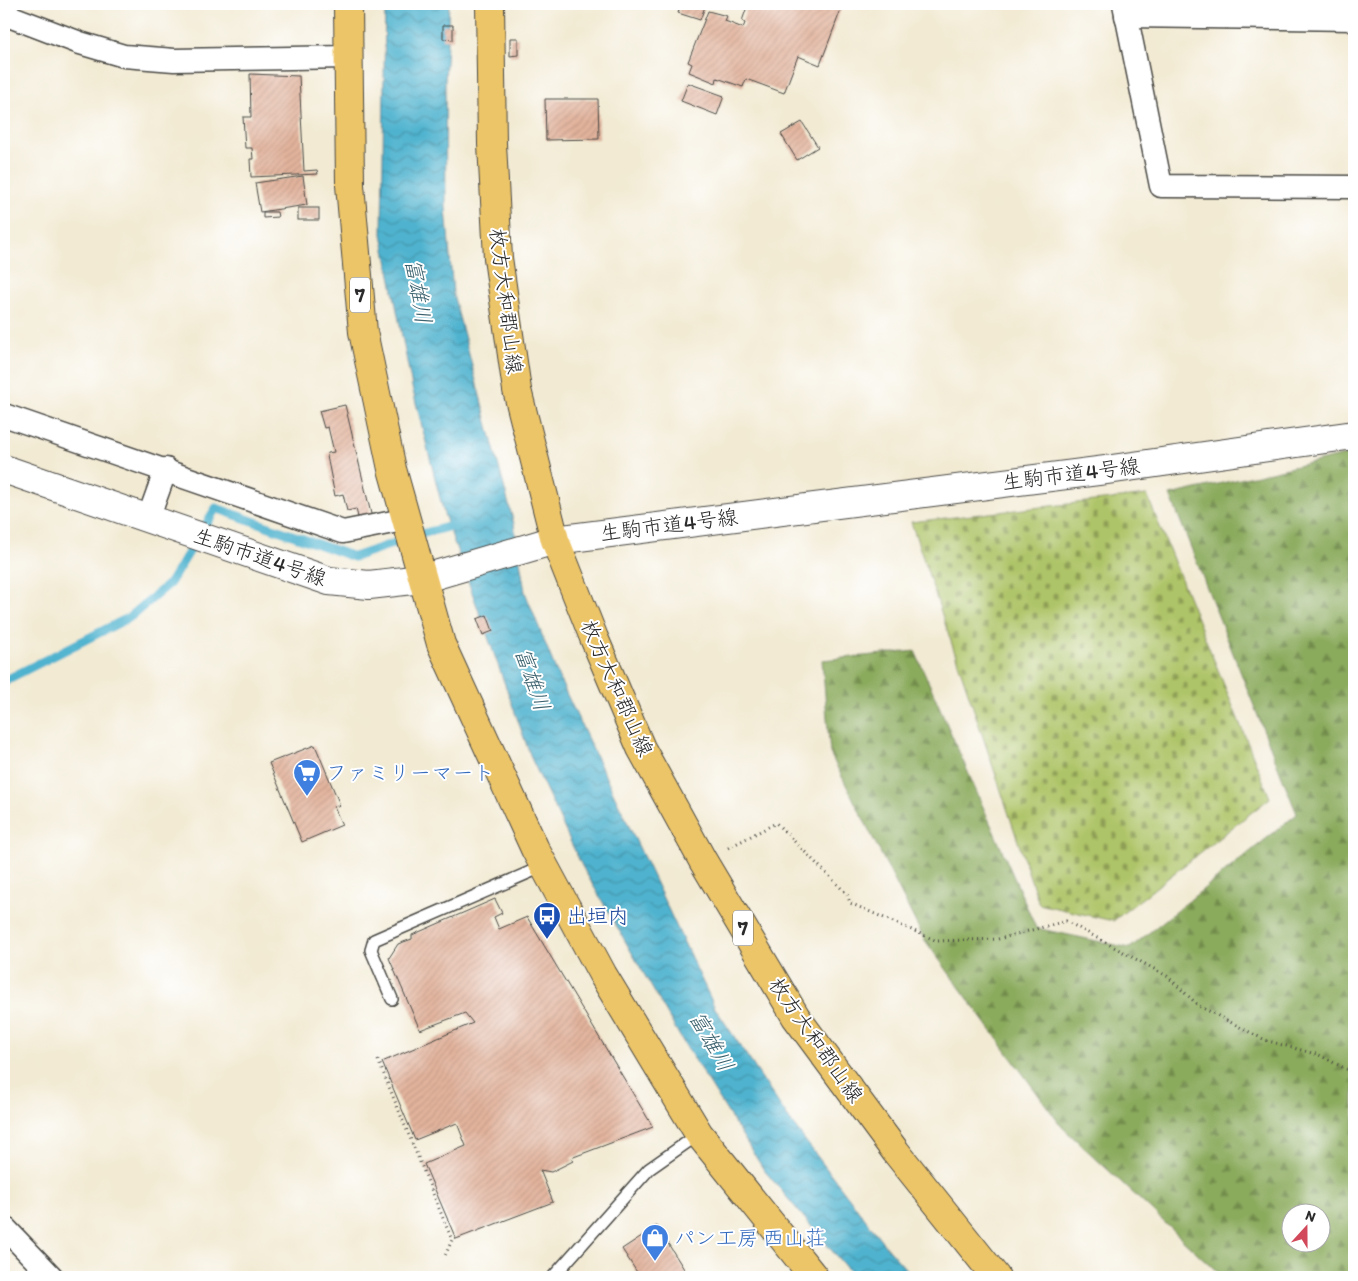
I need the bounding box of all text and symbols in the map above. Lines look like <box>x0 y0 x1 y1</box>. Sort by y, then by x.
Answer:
street label: 枚方大和郡山線 <box>485 226 528 375</box>
water label: 富雄川 <box>399 256 438 326</box>
road number: 7 <box>350 278 370 312</box>
street label: 生駒市道4号線 <box>1001 453 1141 494</box>
street label: 生駒市道4号線 <box>599 504 739 545</box>
street label: 生駒市道4号線 <box>191 522 330 591</box>
street label: 枚方大和郡山線 <box>576 616 659 760</box>
water label: 富雄川 <box>509 644 556 715</box>
supermarket icon: ファミリーマート <box>292 758 322 797</box>
place label: ファミリーマート <box>326 760 494 785</box>
bus stop icon: 出垣内 <box>532 901 562 940</box>
place label: 出垣内 <box>566 903 629 928</box>
road number: 7 <box>733 910 753 946</box>
street label: 枚方大和郡山線 <box>764 972 869 1107</box>
water label: 富雄川 <box>683 1006 740 1077</box>
north arrow <box>1280 1204 1330 1254</box>
text: N <box>1303 1207 1318 1226</box>
shop icon: パン工房 西山荘 <box>640 1223 670 1262</box>
place label: パン工房 西山荘 <box>674 1225 826 1250</box>

